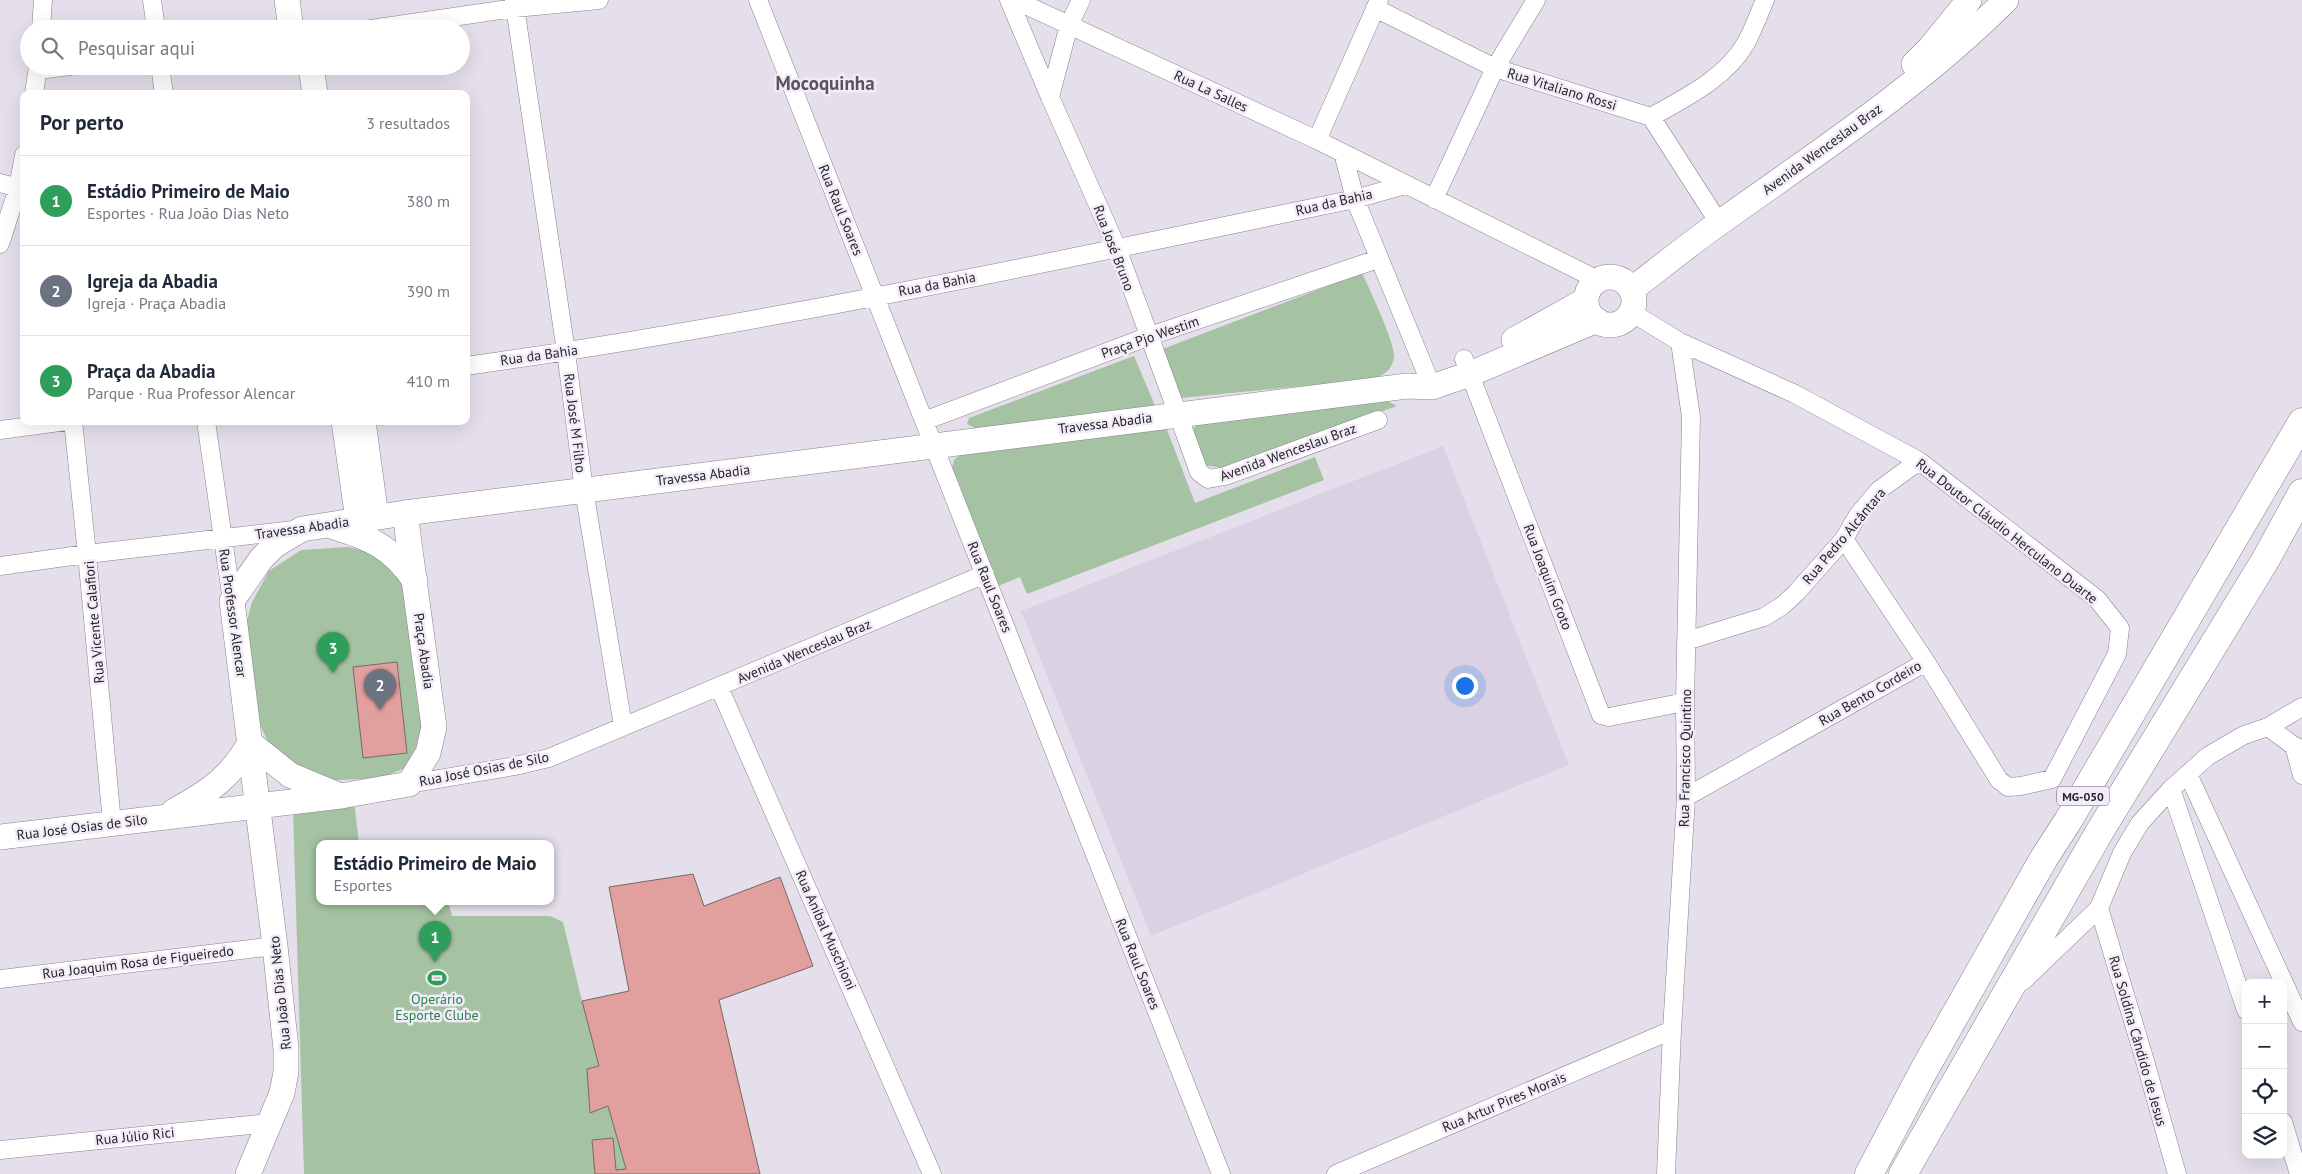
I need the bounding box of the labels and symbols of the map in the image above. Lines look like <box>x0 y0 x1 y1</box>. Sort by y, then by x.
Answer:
street label: Rua Vitaliano Rossi <box>1505 64 1619 114</box>
street label: Rua La Salles <box>1171 66 1251 116</box>
district label: Mocoquinha <box>775 71 875 95</box>
street label: Avenida Wenceslau Braz <box>1758 99 1886 199</box>
street label: Rua Raul Soares <box>815 162 867 258</box>
street label: Rua da Bahia <box>1294 184 1374 220</box>
street label: Rua José Bruno <box>1089 203 1139 293</box>
street label: Rua da Bahia <box>897 268 977 300</box>
street label: Praça Pjo Westim <box>1099 312 1201 362</box>
street label: Rua da Bahia <box>499 341 579 369</box>
street label: Rua José M Filho <box>560 372 590 474</box>
street label: Travessa Abadia <box>1057 408 1153 438</box>
street label: Avenida Wenceslau Braz <box>1217 419 1359 485</box>
street label: Rua Doutor Cláudio Herculano Duarte <box>1912 454 2102 608</box>
street label: Travessa Abadia <box>655 460 751 490</box>
street label: Rua Pedro Alcântara <box>1798 484 1890 588</box>
street label: Travessa Abadia <box>254 512 350 543</box>
street label: Rua Joaquim Groto <box>1520 522 1576 632</box>
street label: Rua Raul Soares <box>964 539 1016 635</box>
street label: Rua Professor Alencar <box>215 548 251 679</box>
street label: Rua Vicente Calafiori <box>80 560 108 684</box>
street label: Praça Abadia <box>410 612 438 690</box>
street label: Avenida Wenceslau Braz <box>734 615 874 687</box>
pin: 3 <box>317 632 349 673</box>
street label: Rua Bento Cordeiro <box>1815 656 1925 730</box>
pin: 2 <box>364 669 396 710</box>
your location <box>1452 673 1478 699</box>
street label: Rua Francisco Quintino <box>1675 689 1695 827</box>
street label: Rua José Osias de Silo <box>418 748 550 790</box>
road number: MG-050 <box>2057 786 2109 806</box>
street label: Rua José Osias de Silo <box>16 810 148 844</box>
street label: Rua Aníbal Muschioni <box>792 867 860 993</box>
street label: Rua Raul Soares <box>1112 916 1164 1012</box>
pin: 1 <box>419 921 451 962</box>
street label: Rua João Dias Neto <box>265 935 295 1051</box>
street label: Rua Joaquim Rosa de Figueiredo <box>41 941 235 983</box>
street label: Rua Soldina Cândido de Jesus <box>2105 954 2171 1128</box>
sports icon: Operário Esporte Clube <box>426 967 448 989</box>
place label: Operário Esporte Clube <box>395 990 479 1024</box>
street label: Rua Artur Pires Morais <box>1439 1068 1569 1136</box>
street label: Rua Júlio Rici <box>95 1123 175 1149</box>

